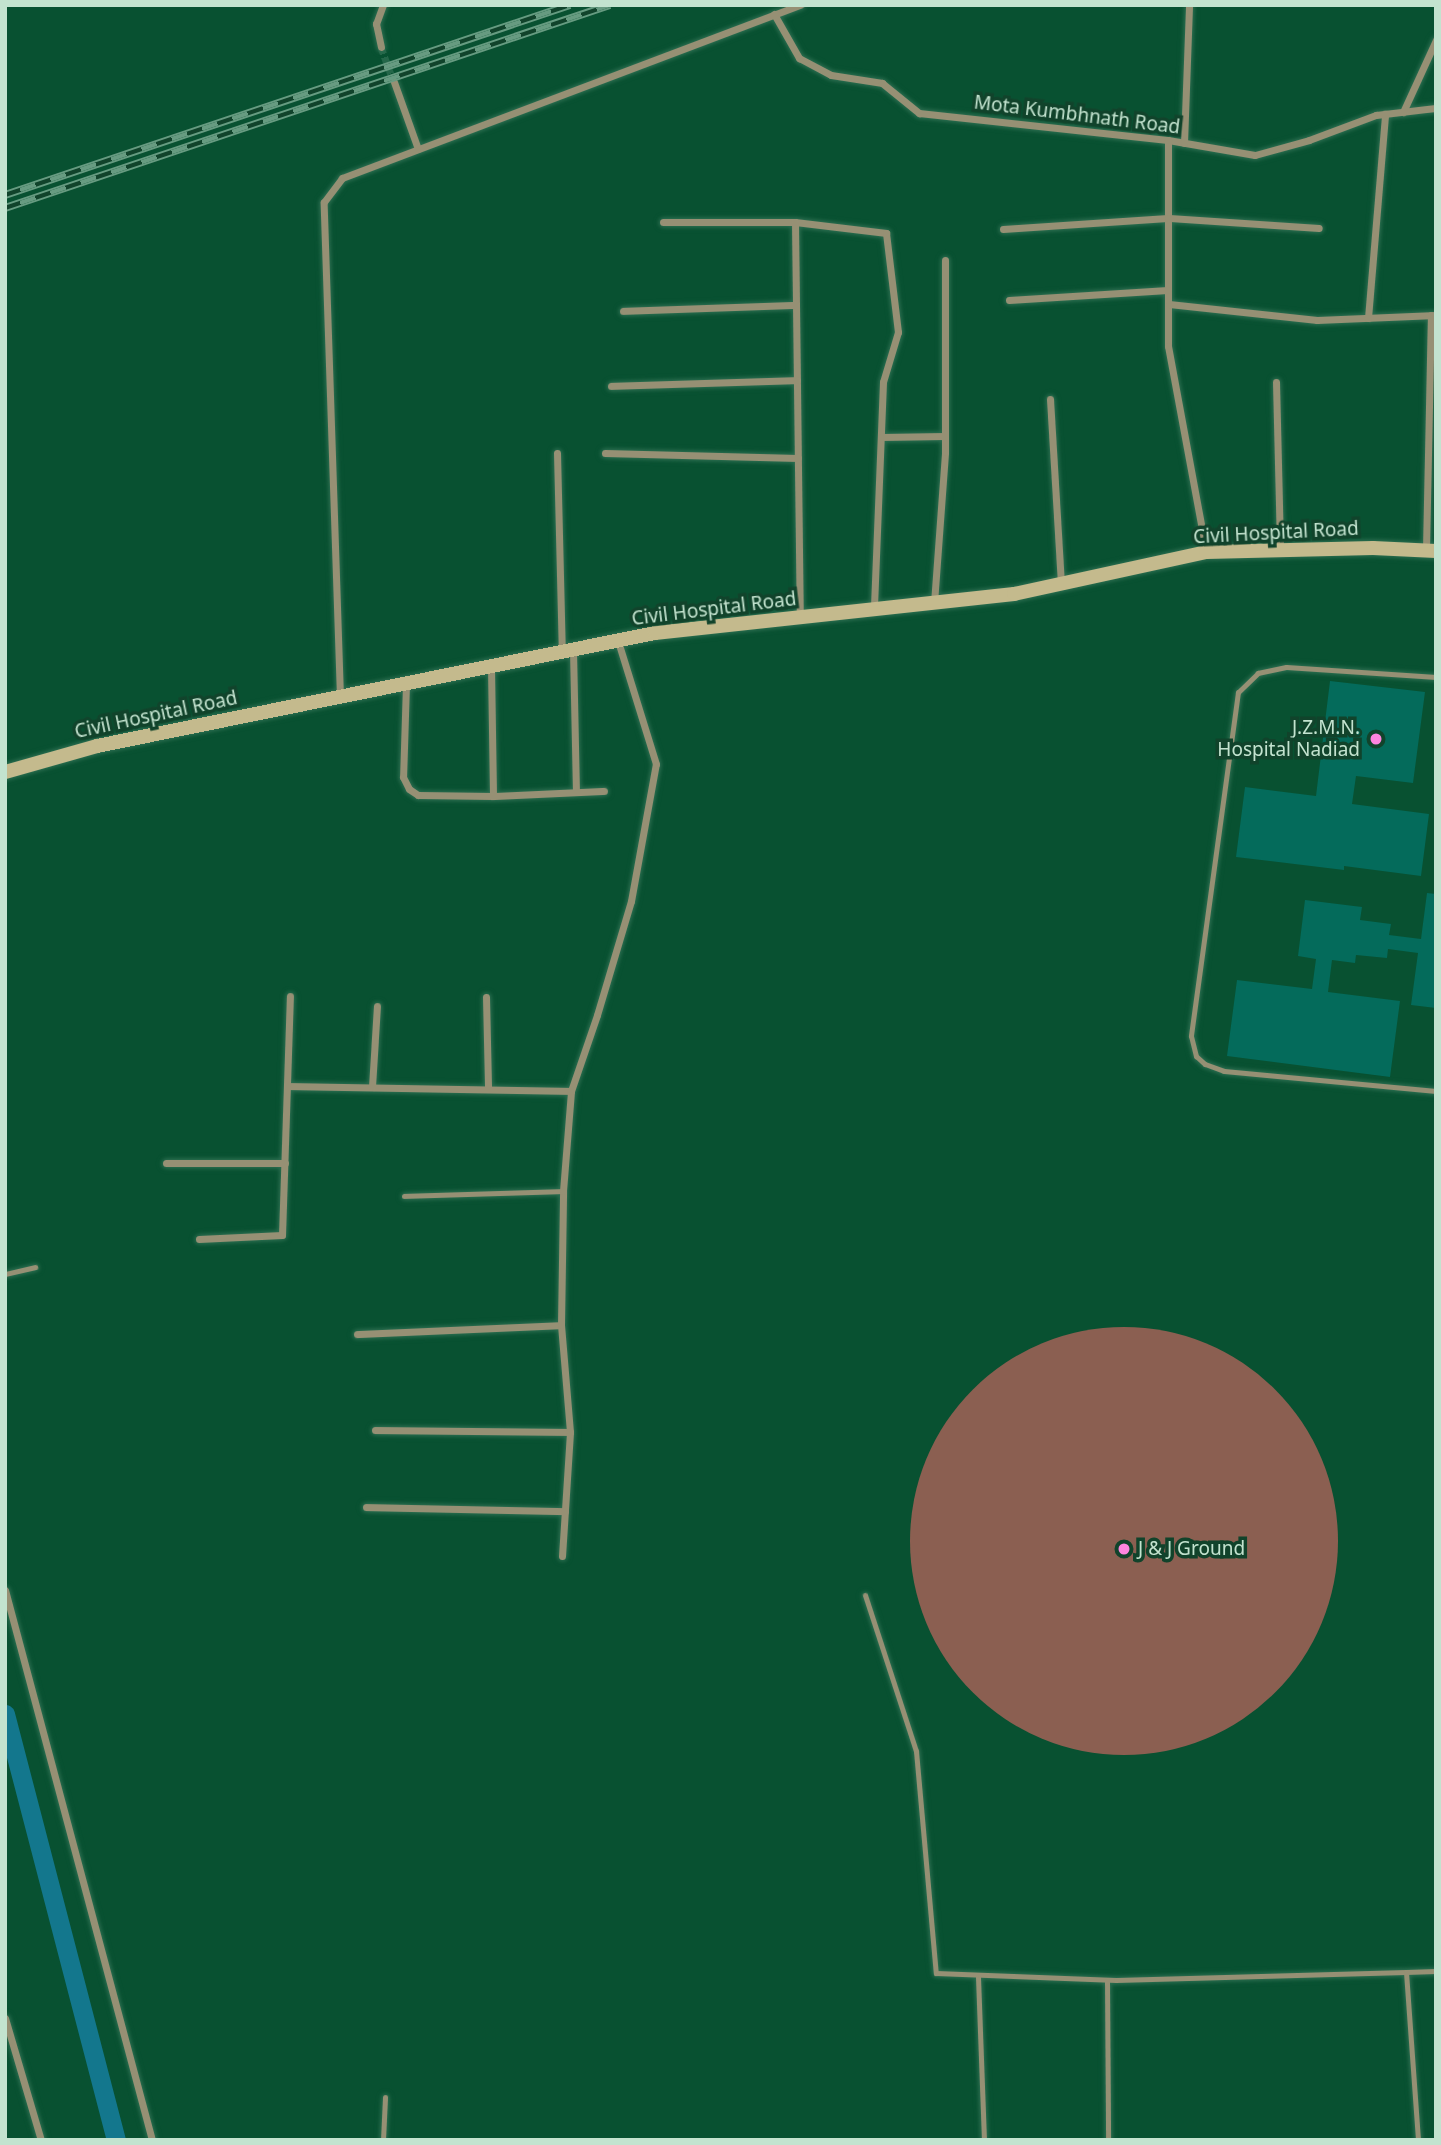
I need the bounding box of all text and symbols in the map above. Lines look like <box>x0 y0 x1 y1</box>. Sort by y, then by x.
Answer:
street label: Mota Kumbhnath Road <box>973 91 1181 139</box>
street label: Civil Hospital Road <box>1193 517 1359 549</box>
street label: Civil Hospital Road <box>630 588 798 630</box>
street label: Civil Hospital Road <box>73 687 239 743</box>
place label: J.Z.M.N. Hospital Nadiad <box>1217 717 1360 761</box>
marker: J.Z.M.N. Hospital Nadiad <box>1366 729 1386 749</box>
place label: J & J Ground <box>1138 1538 1245 1560</box>
marker: J & J Ground <box>1116 1541 1132 1557</box>

